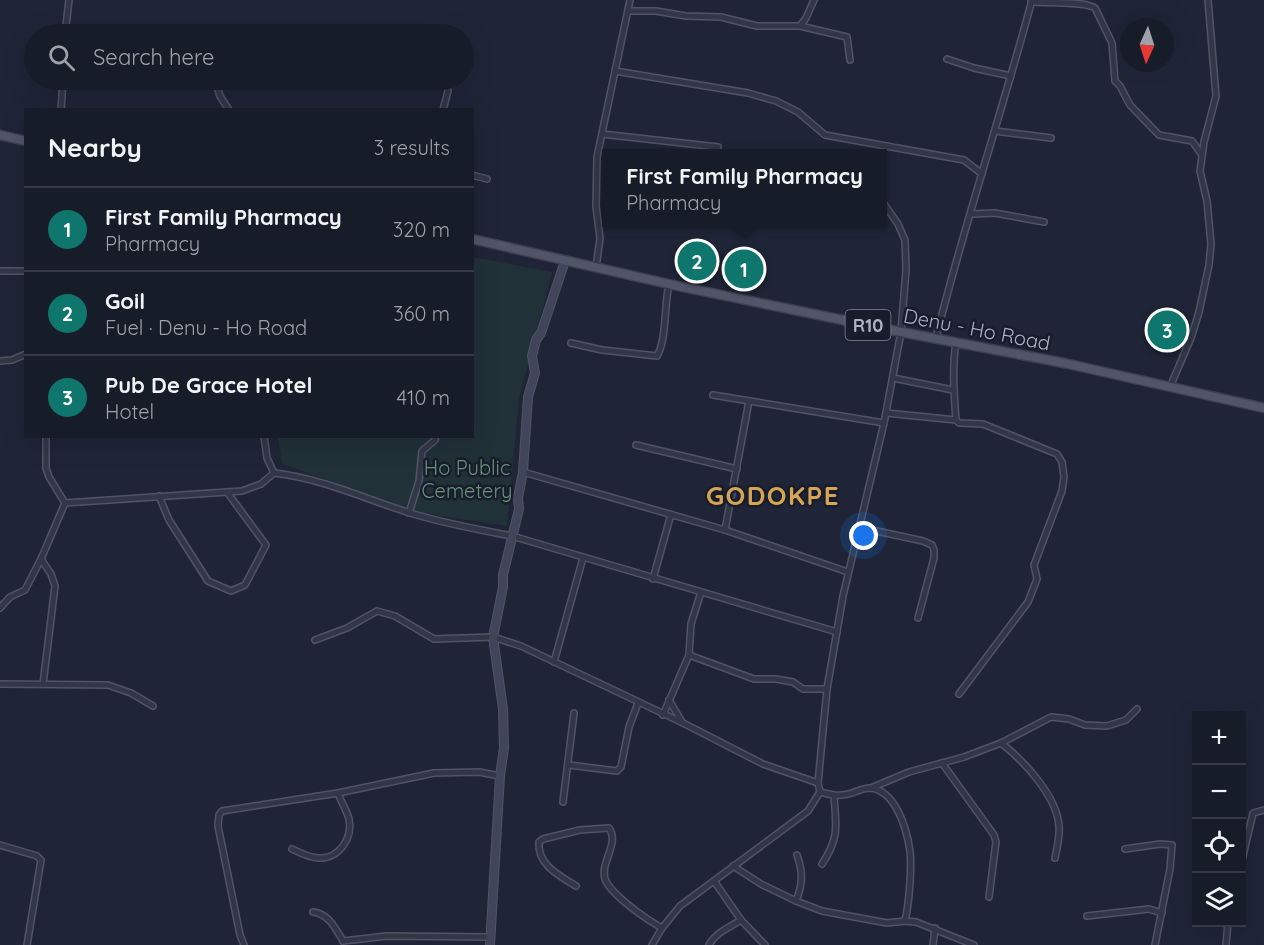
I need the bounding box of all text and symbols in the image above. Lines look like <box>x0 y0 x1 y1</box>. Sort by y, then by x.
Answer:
north arrow <box>1120 18 1174 72</box>
search box <box>24 24 474 90</box>
icon: search <box>45 41 78 74</box>
text: Search here <box>93 43 214 71</box>
text: Nearby <box>48 131 142 164</box>
text: 3 results <box>374 135 450 160</box>
popup <box>602 149 887 227</box>
text: First Family Pharmacy <box>626 162 863 190</box>
text: Pharmacy <box>626 190 721 215</box>
text: First Family Pharmacy <box>105 203 342 231</box>
text: 1 <box>64 217 71 242</box>
text: 320 m <box>393 217 450 242</box>
text: Pharmacy <box>105 231 200 256</box>
pin: 2 <box>678 238 716 284</box>
pin: 1 <box>724 246 764 292</box>
text: Goil <box>105 287 145 315</box>
text: 2 <box>62 301 73 326</box>
text: 360 m <box>393 301 450 326</box>
street label: Denu - Ho Road <box>901 303 1053 355</box>
pin: 3 <box>1148 308 1186 352</box>
road number: R10 <box>846 310 890 340</box>
text: Fuel · Denu - Ho Road <box>105 315 307 340</box>
text: Pub De Grace Hotel <box>105 371 312 399</box>
text: 3 <box>62 385 73 410</box>
text: 410 m <box>397 385 450 410</box>
text: Hotel <box>105 399 154 424</box>
park label: Ho Public Cemetery <box>422 455 512 503</box>
district label: GODOKPE <box>706 479 840 512</box>
your location <box>849 521 878 550</box>
map controls <box>1192 711 1246 927</box>
button: + <box>1192 711 1246 765</box>
button: − <box>1192 765 1246 819</box>
button: locate <box>1192 819 1246 873</box>
button: layers <box>1192 873 1246 927</box>

